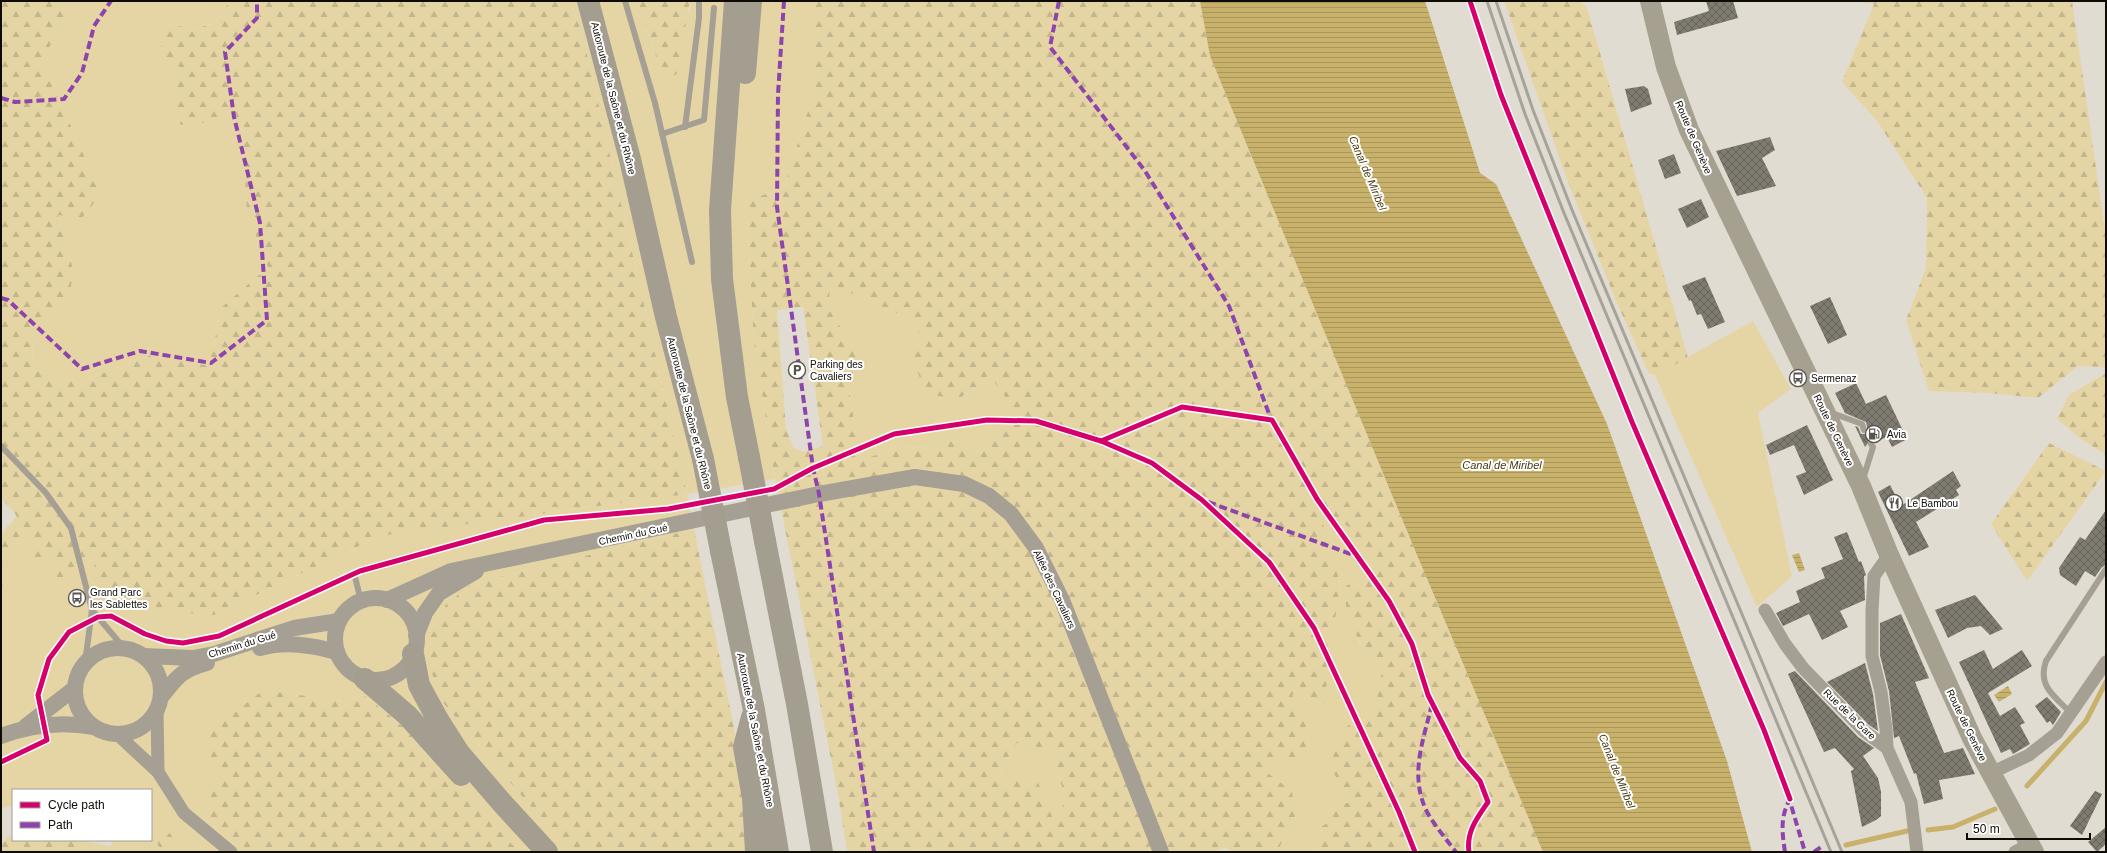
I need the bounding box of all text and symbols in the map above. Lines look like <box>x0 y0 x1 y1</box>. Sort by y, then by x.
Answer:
street label: Autoroute de la Saône et du Rhône <box>589 21 638 176</box>
street label: Route de Genève <box>1673 99 1714 176</box>
water label: Canal de Miribel <box>1347 134 1389 212</box>
street label: Autoroute de la Saône et du Rhône <box>665 336 714 491</box>
place label: Parking des Cavaliers <box>810 359 863 382</box>
parking icon: Parking des Cavaliers <box>787 360 807 380</box>
bus stop icon: Sermenaz <box>1788 368 1808 388</box>
place label: Sermenaz <box>1811 373 1857 384</box>
street label: Route de Genève <box>1811 393 1856 468</box>
fuel station icon: Avia <box>1864 424 1884 444</box>
place label: Avia <box>1887 429 1907 440</box>
water label: Canal de Miribel <box>1462 459 1542 471</box>
restaurant icon: Le Bambou <box>1884 493 1904 513</box>
place label: Le Bambou <box>1907 498 1958 509</box>
street label: Chemin du Gué <box>598 522 669 547</box>
street label: Allée des Cavaliers <box>1031 548 1078 630</box>
place label: Grand Parc les Sablettes <box>90 587 147 610</box>
bus stop icon: Grand Parc les Sablettes <box>67 588 87 608</box>
street label: Chemin du Gué <box>207 629 278 660</box>
street label: Autoroute de la Saône et du Rhône <box>735 652 776 809</box>
street label: Rue de la Gare <box>1821 687 1878 742</box>
street label: Route de Genève <box>1944 688 1989 763</box>
water label: Canal de Miribel <box>1597 732 1638 811</box>
legend <box>12 789 152 841</box>
text: Cycle path <box>48 798 105 812</box>
scale bar <box>1967 815 2090 841</box>
text: Path <box>48 818 73 832</box>
text: 50 m <box>1973 822 2000 836</box>

